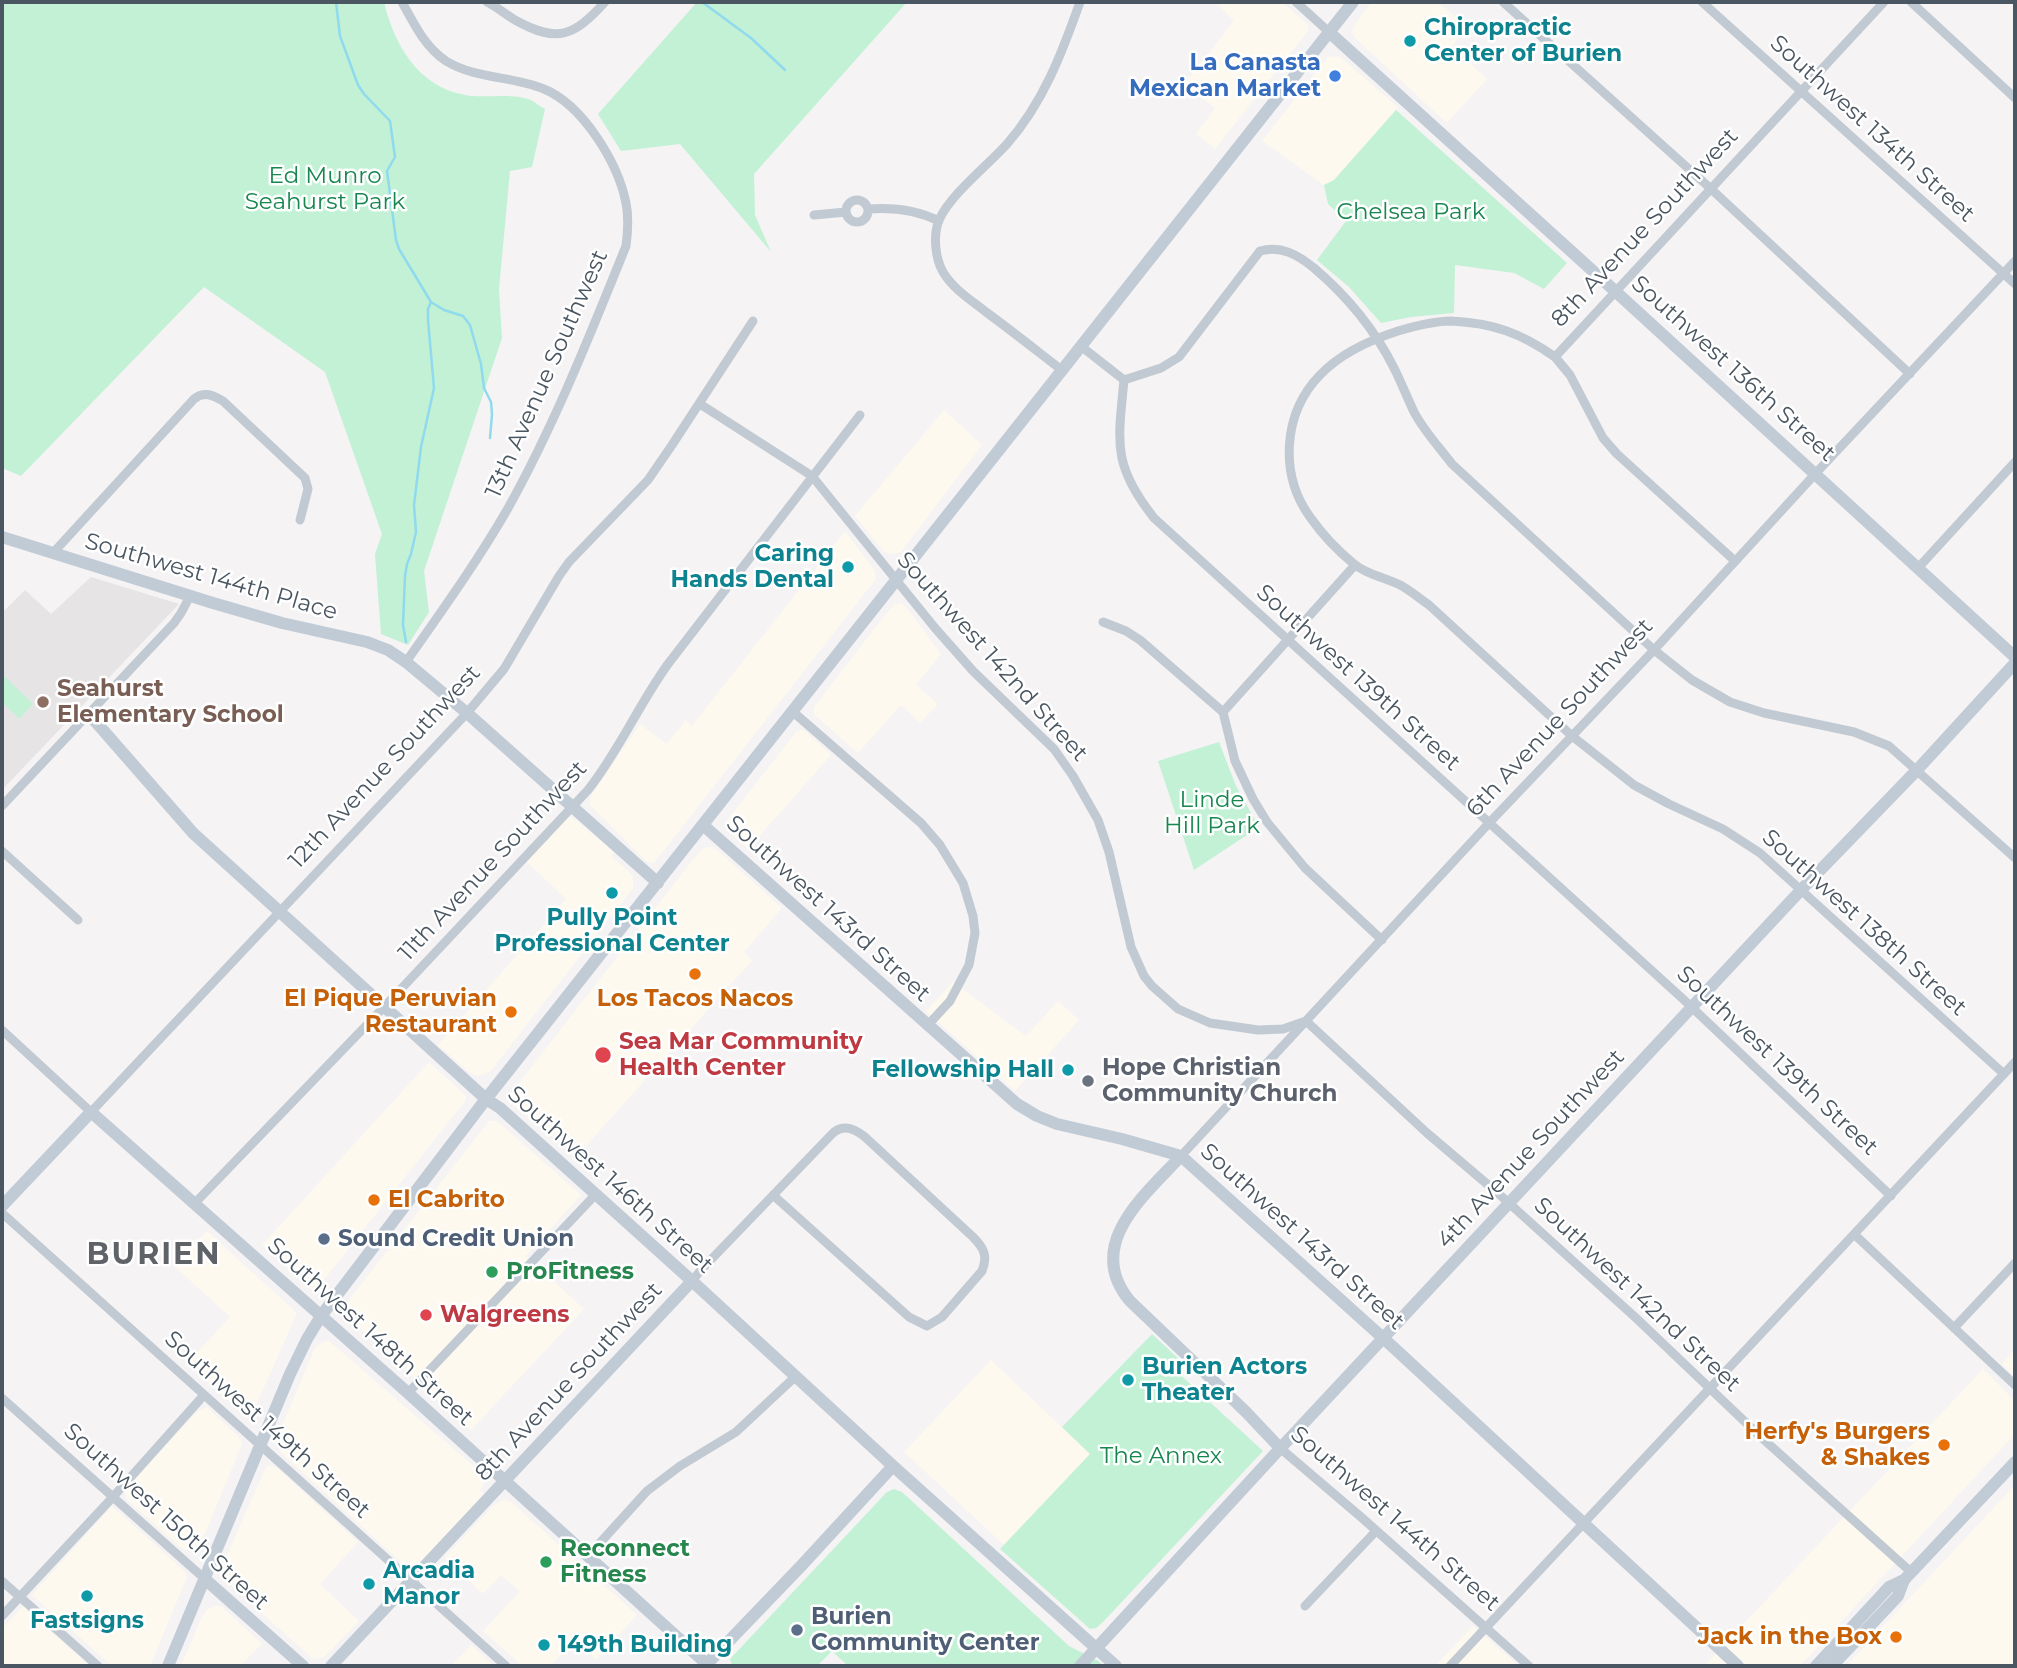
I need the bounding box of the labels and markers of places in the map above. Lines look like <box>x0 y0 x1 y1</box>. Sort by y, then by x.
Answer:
place label: Chiropractic Center of Burien <box>1424 14 1622 68</box>
marker: Chiropractic Center of Burien <box>1402 33 1418 49</box>
place label: La Canasta Mexican Market <box>1129 49 1321 103</box>
marker: La Canasta Mexican Market <box>1327 68 1343 84</box>
place label: Caring Hands Dental <box>670 540 834 594</box>
marker: Caring Hands Dental <box>840 559 856 575</box>
place label: Seahurst Elementary School <box>57 675 284 729</box>
marker: Seahurst Elementary School <box>35 694 51 710</box>
marker: Pully Point Professional Center <box>604 885 620 901</box>
place label: Pully Point Professional Center <box>494 904 730 958</box>
marker: Los Tacos Nacos <box>687 966 703 982</box>
place label: El Pique Peruvian Restaurant <box>284 985 497 1039</box>
place label: Los Tacos Nacos <box>597 985 793 1013</box>
marker: El Pique Peruvian Restaurant <box>503 1004 519 1020</box>
place label: Sea Mar Community Health Center <box>619 1028 862 1082</box>
marker: Sea Mar Community Health Center <box>593 1045 613 1065</box>
place label: Hope Christian Community Church <box>1102 1054 1337 1108</box>
place label: Fellowship Hall <box>871 1056 1054 1084</box>
marker: Fellowship Hall <box>1060 1062 1076 1078</box>
marker: Hope Christian Community Church <box>1080 1073 1096 1089</box>
place label: El Cabrito <box>388 1186 505 1214</box>
marker: El Cabrito <box>366 1192 382 1208</box>
place label: Sound Credit Union <box>338 1225 574 1253</box>
marker: Sound Credit Union <box>316 1231 332 1247</box>
place label: ProFitness <box>506 1258 634 1286</box>
marker: ProFitness <box>484 1264 500 1280</box>
place label: Walgreens <box>440 1301 570 1329</box>
marker: Walgreens <box>418 1307 434 1323</box>
place label: Burien Actors Theater <box>1142 1353 1307 1407</box>
marker: Burien Actors Theater <box>1120 1372 1136 1388</box>
place label: Herfy's Burgers & Shakes <box>1744 1418 1930 1472</box>
marker: Herfy's Burgers & Shakes <box>1936 1437 1952 1453</box>
place label: Reconnect Fitness <box>560 1535 690 1589</box>
marker: Reconnect Fitness <box>538 1554 554 1570</box>
place label: Arcadia Manor <box>383 1557 475 1611</box>
marker: Arcadia Manor <box>361 1576 377 1592</box>
marker: Fastsigns <box>79 1588 95 1604</box>
place label: Burien Community Center <box>811 1603 1040 1657</box>
place label: Fastsigns <box>30 1607 144 1635</box>
marker: Burien Community Center <box>789 1622 805 1638</box>
place label: Jack in the Box <box>1698 1623 1882 1651</box>
marker: Jack in the Box <box>1888 1629 1904 1645</box>
place label: 149th Building <box>558 1631 732 1659</box>
marker: 149th Building <box>536 1637 552 1653</box>

